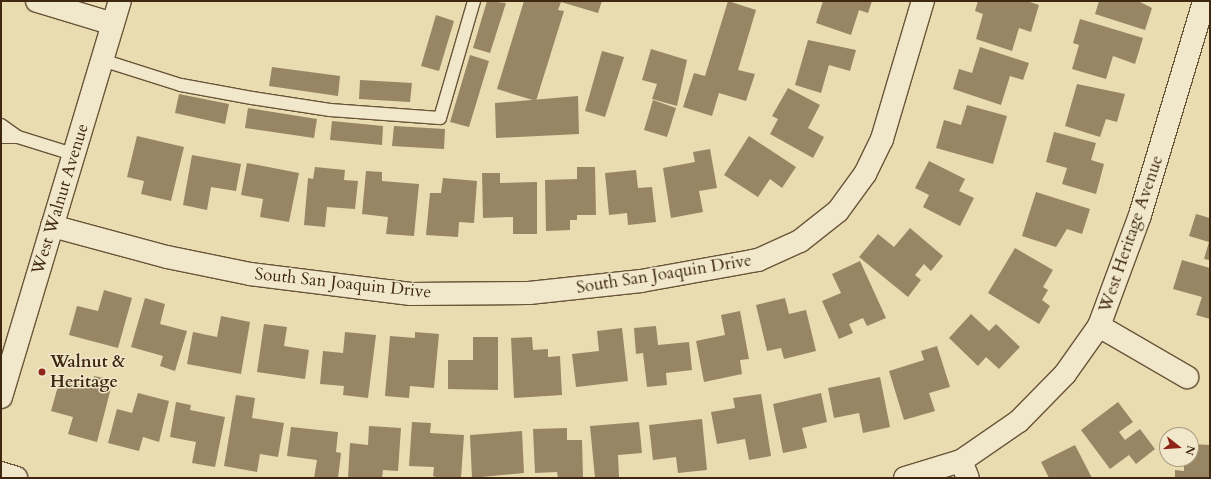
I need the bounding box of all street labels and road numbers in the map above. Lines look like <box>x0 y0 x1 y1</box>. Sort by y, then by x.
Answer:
street label: West Walnut Avenue <box>27 121 93 277</box>
street label: West Heritage Avenue <box>1095 153 1167 315</box>
street label: South San Joaquin Drive <box>575 250 753 298</box>
street label: South San Joaquin Drive <box>254 264 432 302</box>

